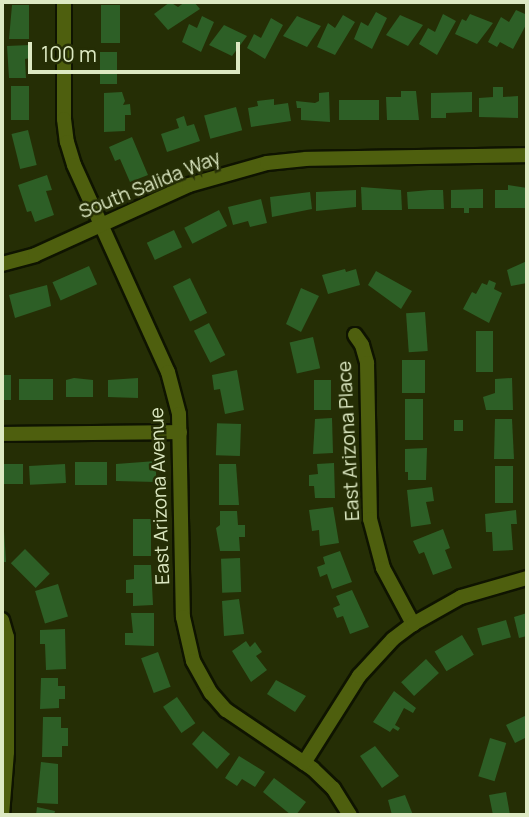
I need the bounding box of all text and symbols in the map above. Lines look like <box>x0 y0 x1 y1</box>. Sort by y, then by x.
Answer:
scale bar <box>32 28 243 72</box>
text: 100 m <box>41 40 97 68</box>
street label: South Salida Way <box>76 146 224 224</box>
street label: East Arizona Place <box>333 360 365 522</box>
street label: East Arizona Avenue <box>146 407 174 585</box>

